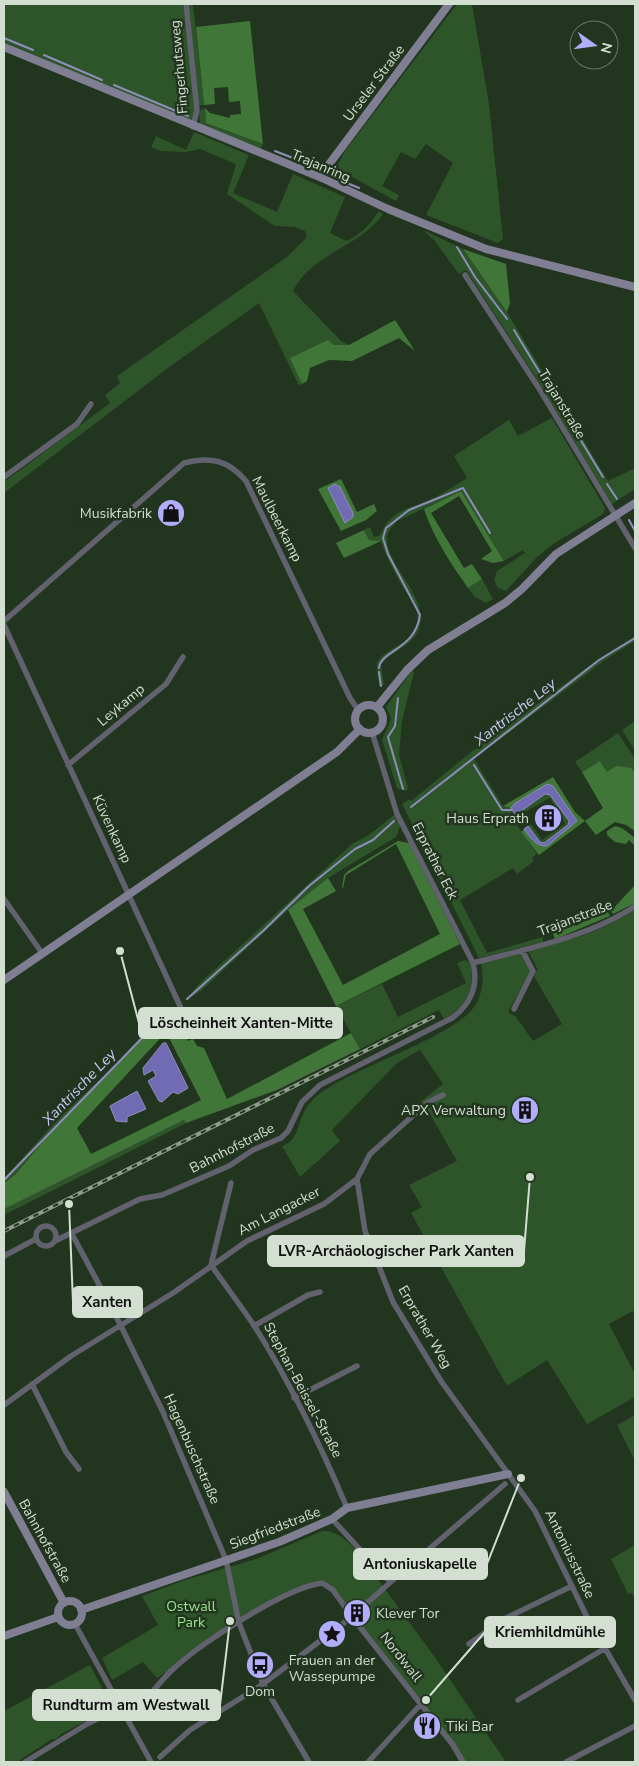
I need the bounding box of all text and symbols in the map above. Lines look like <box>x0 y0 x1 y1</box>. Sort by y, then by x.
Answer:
street label: Fingerhutsweg <box>165 19 193 115</box>
north arrow <box>569 20 619 70</box>
street label: Urseler Straße <box>339 41 409 125</box>
text: N <box>596 41 617 55</box>
street label: Trajanring <box>288 145 354 187</box>
street label: Trajanstraße <box>534 366 590 442</box>
street label: Maulbeerkamp <box>247 473 307 565</box>
shop icon: Musikfabrik <box>156 498 186 528</box>
place label: Musikfabrik <box>80 504 153 523</box>
water label: Xantrische Ley <box>469 673 561 751</box>
street label: Leykamp <box>93 680 149 730</box>
street label: Küvenkamp <box>88 792 136 866</box>
building icon: Haus Erprath <box>533 803 563 833</box>
place label: Haus Erprath <box>446 809 529 828</box>
street label: Erprather Eck <box>407 819 463 904</box>
street label: Trajanstraße <box>535 895 615 941</box>
callout: Löscheinheit Xanten-Mitte <box>139 1008 342 1038</box>
text: Löscheinheit Xanten-Mitte <box>149 1013 333 1033</box>
water label: Xantrische Ley <box>37 1044 121 1130</box>
building icon: APX Verwaltung <box>510 1095 540 1125</box>
place label: APX Verwaltung <box>401 1101 506 1120</box>
street label: Bahnhofstraße <box>186 1118 278 1178</box>
street label: Am Langacker <box>235 1182 323 1240</box>
callout: LVR-Archäologischer Park Xanten <box>268 1236 524 1266</box>
text: LVR-Archäologischer Park Xanten <box>278 1241 514 1261</box>
street label: Erprather Weg <box>394 1282 456 1372</box>
callout: Xanten <box>73 1287 142 1317</box>
text: Xanten <box>81 1292 132 1312</box>
street label: Stephan-Beissel-Straße <box>259 1319 347 1461</box>
street label: Hagenbuschstraße <box>159 1391 225 1507</box>
street label: Bahnhofstraße <box>14 1496 76 1586</box>
street label: Siegfriedstraße <box>227 1502 323 1554</box>
street label: Antoniusstraße <box>540 1506 600 1602</box>
callout: Antoniuskapelle <box>354 1549 487 1579</box>
text: Antoniuskapelle <box>363 1554 477 1574</box>
park label: Ostwall Park <box>166 1597 217 1632</box>
building icon: Klever Tor <box>342 1598 372 1628</box>
place label: Klever Tor <box>376 1604 440 1623</box>
callout: Kriemhildmühle <box>485 1617 615 1647</box>
place icon: Frauen an der Wassepumpe <box>317 1619 347 1649</box>
text: Kriemhildmühle <box>495 1622 605 1642</box>
street label: Nordwall <box>375 1628 427 1687</box>
bus stop icon: Dom <box>245 1650 275 1680</box>
place label: Frauen an der Wassepumpe <box>289 1651 375 1686</box>
place label: Dom <box>245 1682 275 1701</box>
callout: Rundturm am Westwall <box>33 1690 220 1720</box>
text: Rundturm am Westwall <box>42 1695 210 1715</box>
restaurant icon: Tiki Bar <box>412 1711 442 1741</box>
place label: Tiki Bar <box>446 1717 493 1736</box>

